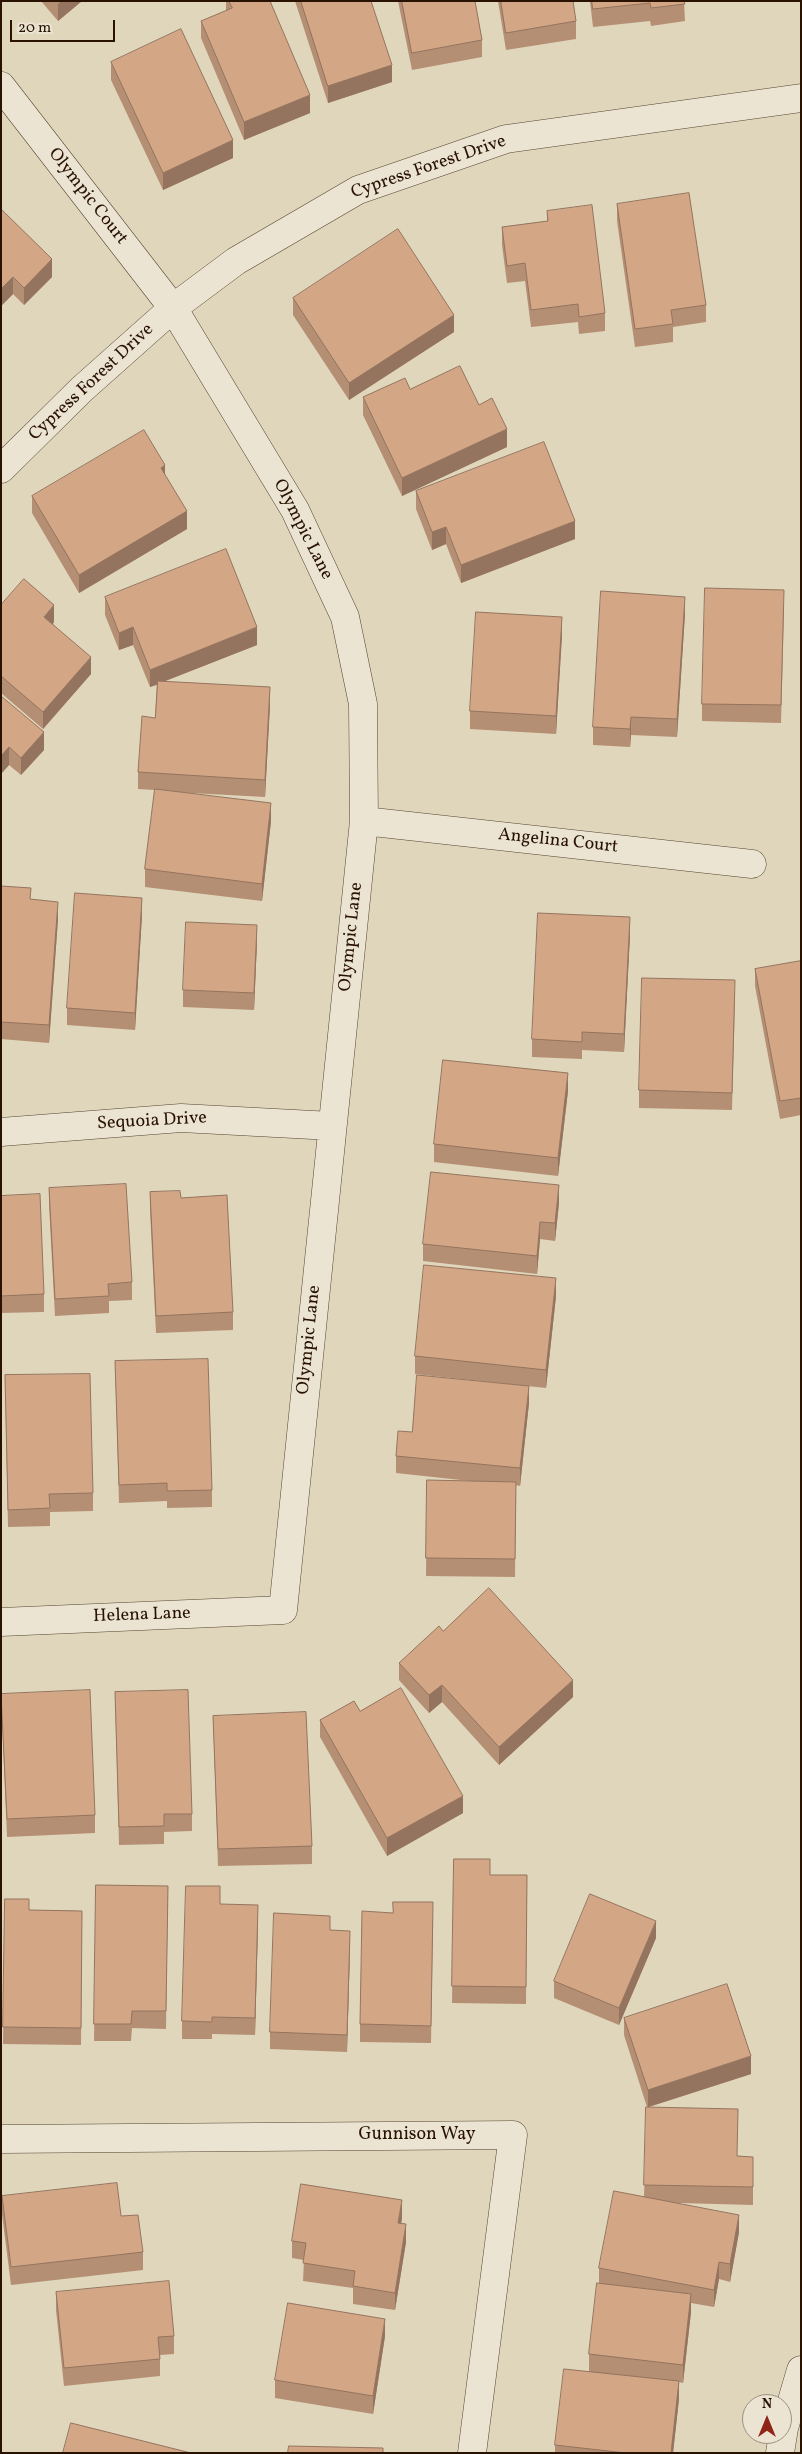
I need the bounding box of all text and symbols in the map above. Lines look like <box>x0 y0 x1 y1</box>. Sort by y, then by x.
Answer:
scale bar <box>12 10 118 42</box>
text: 20 m <box>18 18 51 39</box>
street label: Cypress Forest Drive <box>349 131 509 205</box>
street label: Olympic Court <box>42 144 132 250</box>
street label: Cypress Forest Drive <box>25 320 159 446</box>
street label: Olympic Lane <box>267 476 337 584</box>
street label: Angelina Court <box>497 825 619 859</box>
street label: Olympic Lane <box>336 881 368 993</box>
street label: Sequoia Drive <box>97 1108 207 1136</box>
street label: Olympic Lane <box>294 1284 326 1396</box>
street label: Helena Lane <box>93 1604 191 1628</box>
street label: Gunnison Way <box>359 2125 475 2147</box>
north arrow <box>742 2394 792 2444</box>
text: N <box>762 2395 772 2414</box>

